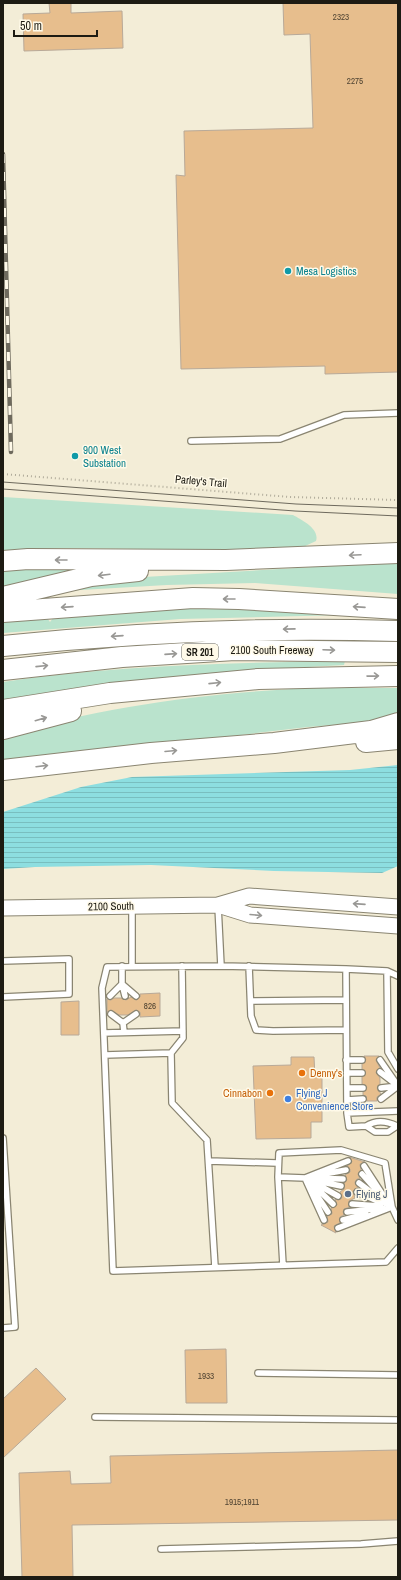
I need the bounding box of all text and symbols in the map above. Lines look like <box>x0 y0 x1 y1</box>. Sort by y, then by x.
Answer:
house number: 2323 <box>333 11 349 23</box>
scale bar <box>14 12 97 38</box>
text: 50 m <box>20 18 42 34</box>
house number: 2275 <box>347 75 363 87</box>
place label: Mesa Logistics <box>296 264 357 278</box>
marker: Mesa Logistics <box>283 266 293 276</box>
place label: 900 West Substation <box>83 443 126 470</box>
marker: 900 West Substation <box>70 451 80 461</box>
street label: Parley's Trail <box>175 472 227 490</box>
one-way arrow <box>349 551 362 558</box>
one-way arrow <box>55 556 68 564</box>
one-way arrow <box>98 571 111 579</box>
one-way arrow <box>223 595 236 603</box>
one-way arrow <box>61 603 74 610</box>
one-way arrow <box>353 603 366 610</box>
one-way arrow <box>283 625 296 633</box>
one-way arrow <box>111 632 124 639</box>
street label: 2100 South Freeway <box>230 643 314 657</box>
road number: SR 201 <box>182 644 218 660</box>
one-way arrow <box>322 647 335 654</box>
one-way arrow <box>164 650 177 657</box>
one-way arrow <box>35 662 48 669</box>
one-way arrow <box>366 672 379 680</box>
one-way arrow <box>208 680 221 687</box>
one-way arrow <box>34 715 47 722</box>
one-way arrow <box>164 748 177 755</box>
one-way arrow <box>35 762 48 770</box>
street label: 2100 South <box>88 899 134 913</box>
one-way arrow <box>353 900 366 907</box>
one-way arrow <box>249 911 262 919</box>
house number: 826 <box>144 1000 156 1012</box>
place label: Denny's <box>310 1066 343 1080</box>
marker: Denny's <box>297 1068 307 1078</box>
place label: Cinnabon <box>223 1086 262 1100</box>
place label: Flying J Convenience Store <box>296 1086 373 1113</box>
marker: Cinnabon <box>265 1088 275 1098</box>
marker: Flying J Convenience Store <box>283 1094 293 1104</box>
place label: Flying J <box>356 1187 388 1201</box>
marker: Flying J <box>343 1189 353 1199</box>
house number: 1933 <box>198 1370 214 1382</box>
house number: 1915;1911 <box>225 1496 259 1508</box>

